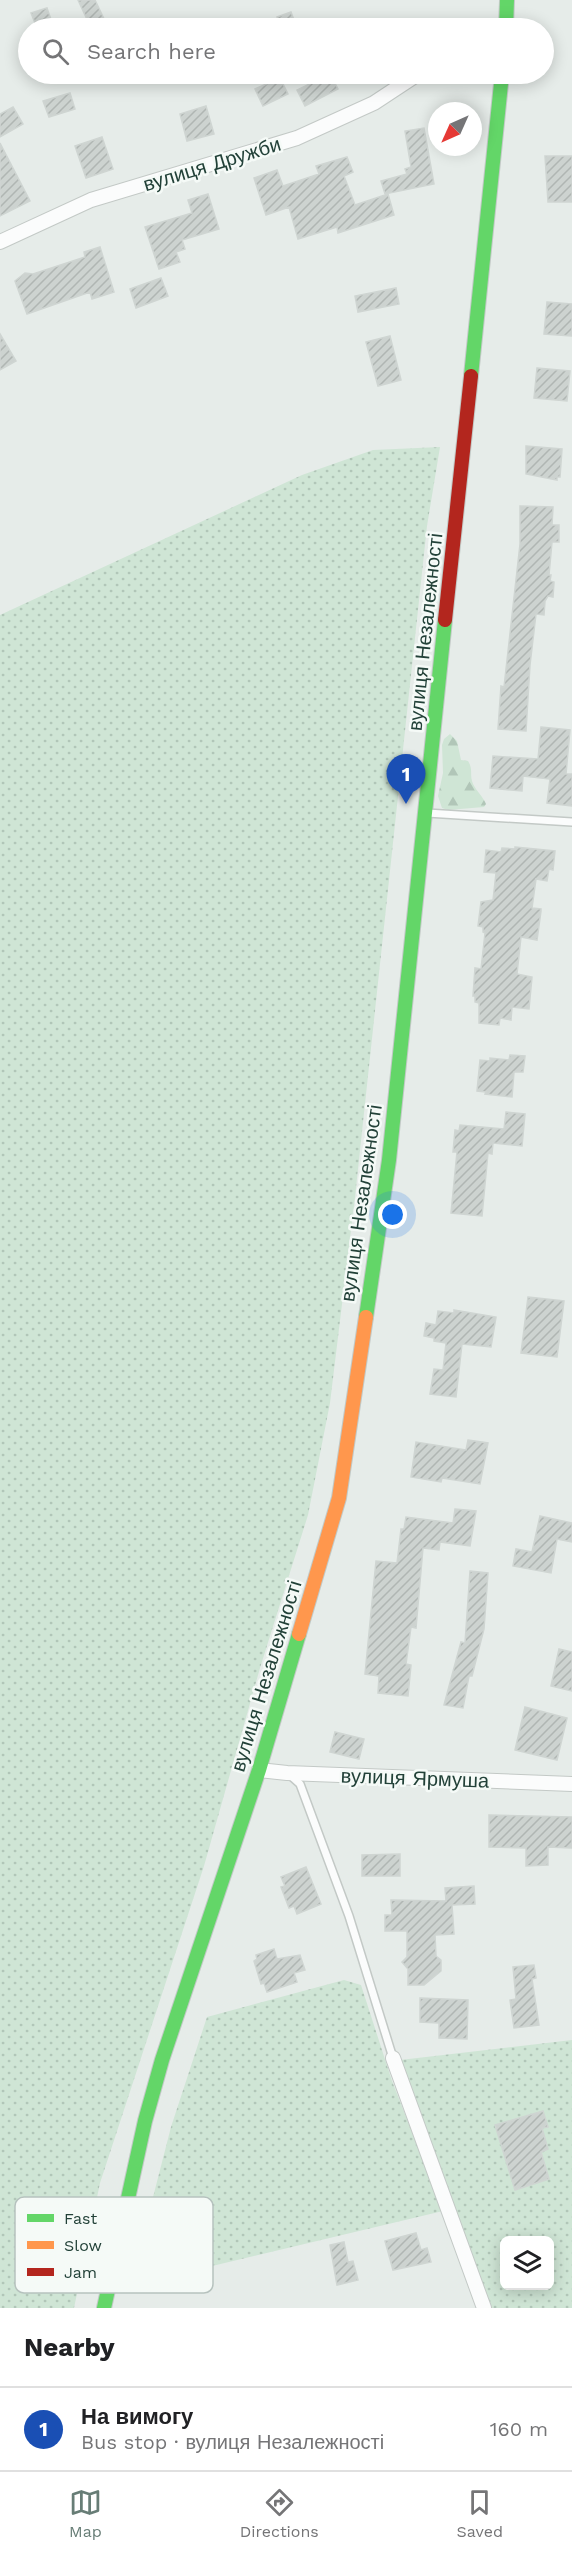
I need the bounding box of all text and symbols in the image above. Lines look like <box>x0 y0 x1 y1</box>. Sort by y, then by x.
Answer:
search box <box>18 18 554 84</box>
icon: search <box>39 35 72 68</box>
text: Search here <box>87 39 216 64</box>
north arrow <box>428 102 482 156</box>
street label: вулиця Дружби <box>140 132 284 196</box>
street label: вулиця Незалежності <box>403 532 447 732</box>
pin: 1 <box>386 754 426 804</box>
street label: вулиця Незалежності <box>335 1103 387 1303</box>
your location <box>378 1200 407 1229</box>
street label: вулиця Незалежності <box>225 1577 307 1775</box>
street label: вулиця Ярмуша <box>340 1763 490 1793</box>
legend <box>15 2197 213 2293</box>
text: Fast <box>64 2209 97 2228</box>
text: Slow <box>64 2236 102 2255</box>
map controls <box>500 2236 554 2290</box>
button: layers <box>500 2236 554 2290</box>
text: Jam <box>64 2263 97 2282</box>
text: Nearby <box>24 2332 115 2362</box>
text: На вимогу <box>81 2404 193 2429</box>
text: 1 <box>39 2417 48 2441</box>
text: 160 m <box>490 2417 548 2441</box>
text: Bus stop · вулиця Незалежності <box>81 2430 384 2454</box>
tab: Map <box>69 2486 102 2541</box>
tab: Directions <box>240 2486 319 2541</box>
tab: Saved <box>457 2486 503 2541</box>

